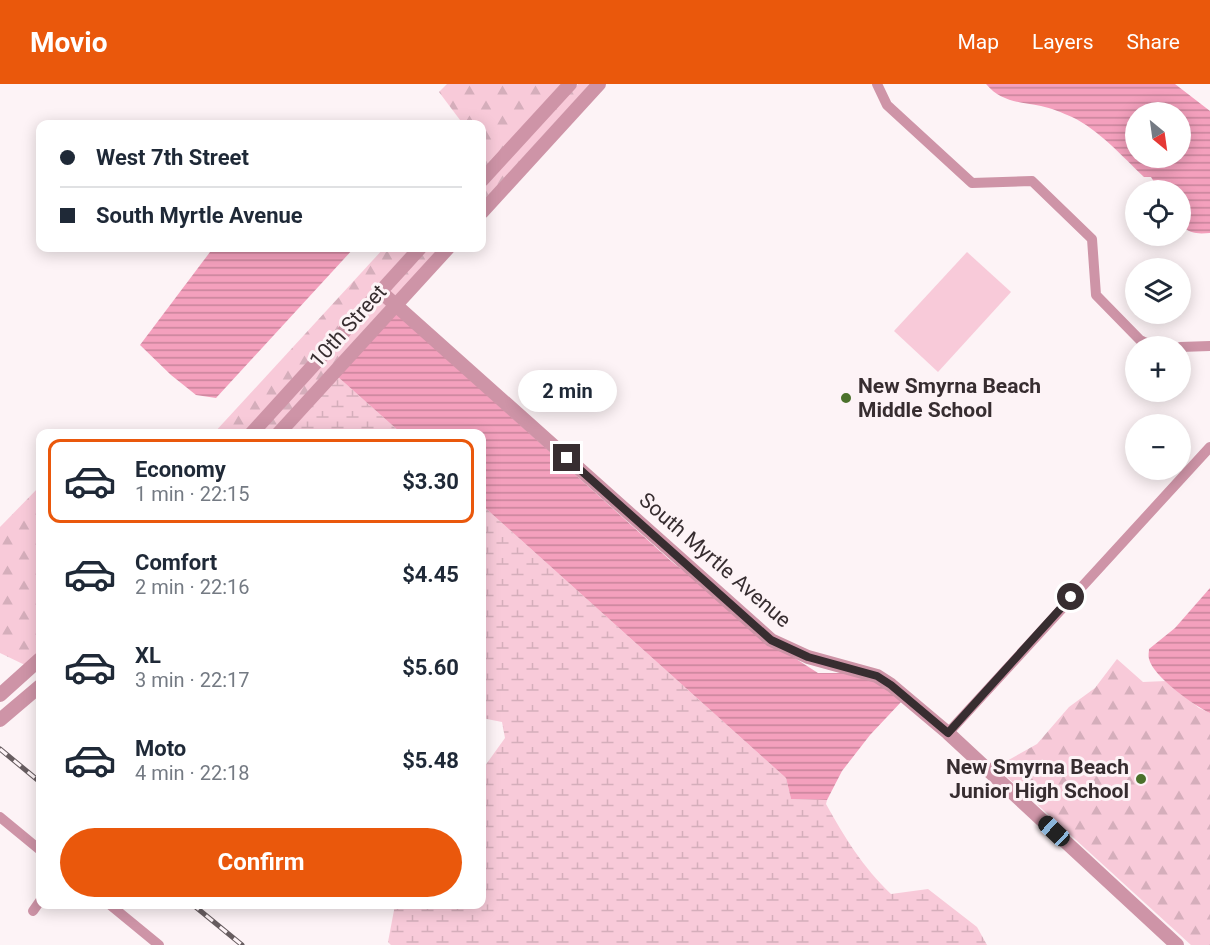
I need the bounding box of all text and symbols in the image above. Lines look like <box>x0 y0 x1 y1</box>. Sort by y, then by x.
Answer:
text: Movio <box>30 26 108 59</box>
text: Map <box>957 30 999 54</box>
text: Layers <box>1032 30 1093 54</box>
text: Share <box>1126 30 1180 54</box>
north arrow <box>1125 102 1191 168</box>
map controls <box>1125 102 1191 480</box>
text: West 7th Street <box>96 145 249 170</box>
button: locate <box>1125 180 1191 246</box>
text: South Myrtle Avenue <box>96 203 303 228</box>
button: layers <box>1125 258 1191 324</box>
street label: 10th Street <box>305 280 391 372</box>
button: + <box>1125 336 1191 402</box>
callout: 2 min <box>518 371 616 413</box>
place label: New Smyrna Beach Middle School <box>858 374 1041 422</box>
text: 2 min <box>542 379 593 403</box>
marker: New Smyrna Beach Middle School <box>839 391 853 405</box>
button: − <box>1125 414 1191 480</box>
route end <box>553 444 580 471</box>
icon: car <box>63 454 117 508</box>
text: Economy <box>135 457 226 482</box>
text: $3.30 <box>402 469 459 494</box>
text: 1 min · 22:15 <box>135 482 250 506</box>
street label: South Myrtle Avenue <box>634 488 796 632</box>
icon: car <box>63 547 117 601</box>
text: Comfort <box>135 550 217 575</box>
text: $4.45 <box>402 562 459 587</box>
text: 2 min · 22:16 <box>135 575 250 599</box>
route start <box>1057 583 1084 610</box>
icon: car <box>63 640 117 694</box>
text: XL <box>135 643 161 668</box>
text: $5.60 <box>402 655 459 680</box>
text: 3 min · 22:17 <box>135 668 250 692</box>
icon: car <box>63 733 117 787</box>
text: Moto <box>135 736 186 761</box>
text: $5.48 <box>402 748 459 773</box>
place label: New Smyrna Beach Junior High School <box>946 755 1129 803</box>
text: 4 min · 22:18 <box>135 761 250 785</box>
marker: New Smyrna Beach Junior High School <box>1134 772 1148 786</box>
car <box>1035 812 1073 850</box>
button: Confirm <box>60 828 462 897</box>

